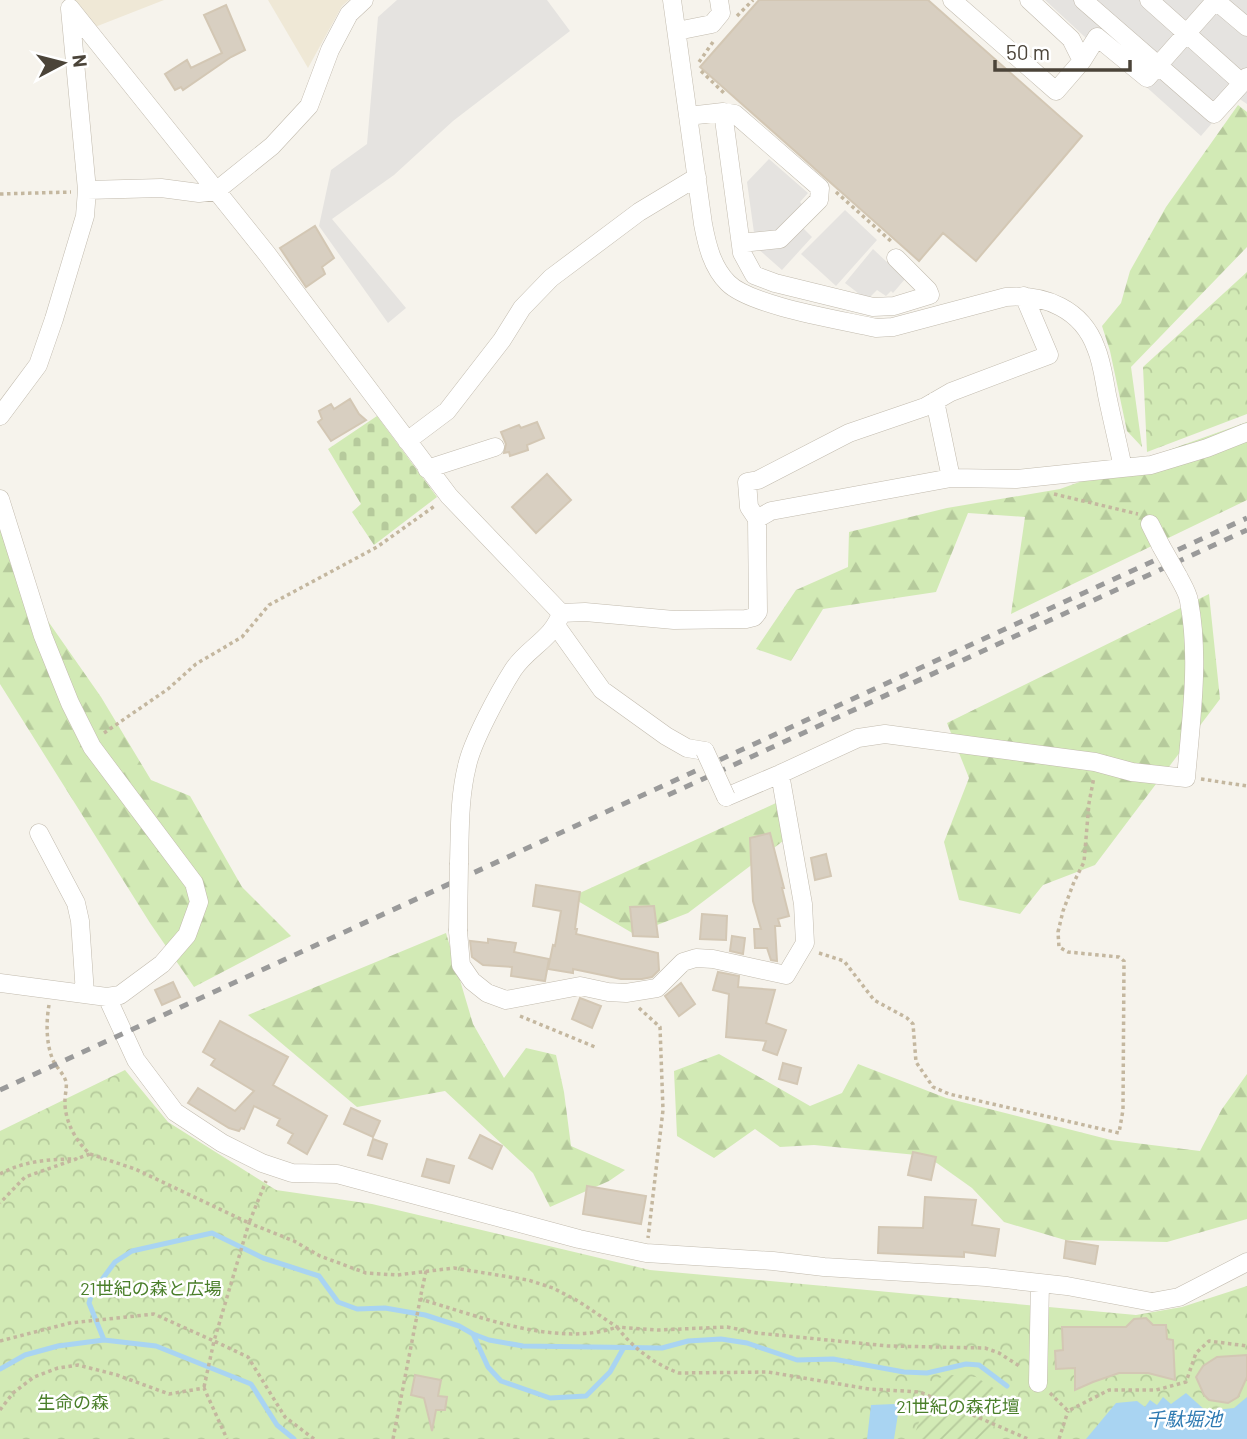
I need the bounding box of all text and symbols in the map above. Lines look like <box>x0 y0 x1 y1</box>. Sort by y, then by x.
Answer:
north arrow <box>28 28 98 98</box>
scale bar <box>995 28 1130 72</box>
text: 50 m <box>1006 39 1050 64</box>
text: N <box>68 53 93 69</box>
park label: 21世紀の森と広場 <box>80 1277 222 1299</box>
park label: 生命の森 <box>37 1391 109 1413</box>
park label: 21世紀の森花壇 <box>896 1395 1020 1417</box>
water label: 千駄堀池 <box>1146 1407 1224 1430</box>

